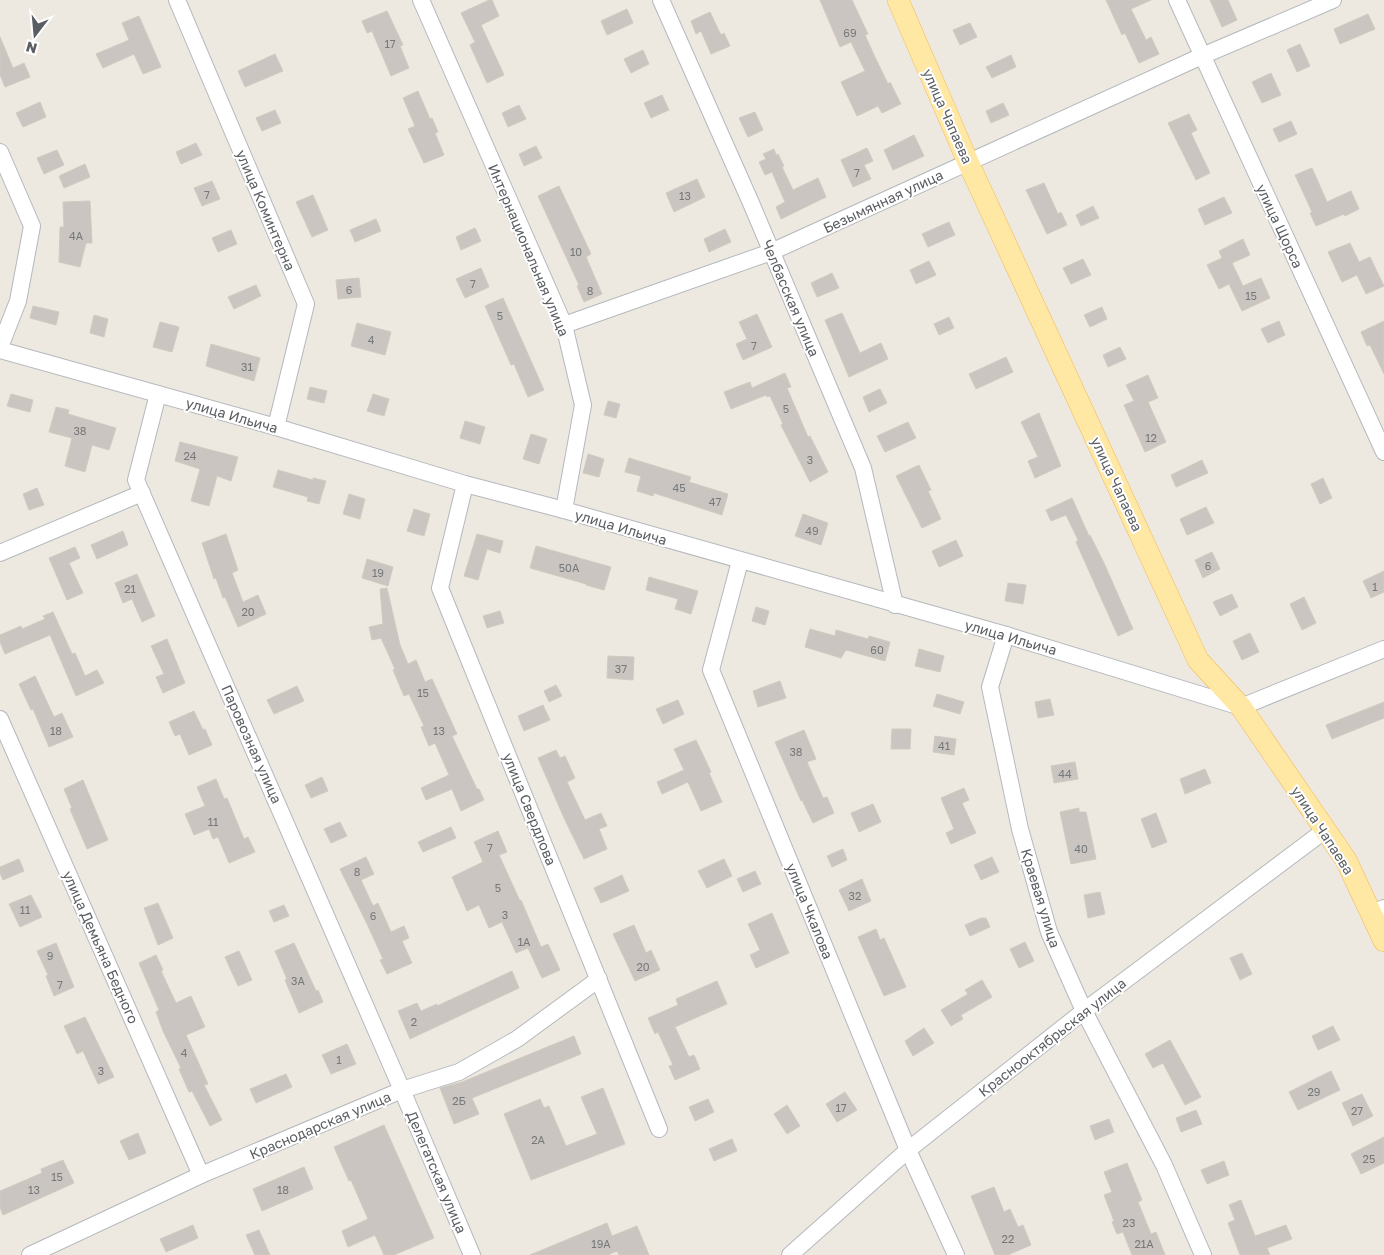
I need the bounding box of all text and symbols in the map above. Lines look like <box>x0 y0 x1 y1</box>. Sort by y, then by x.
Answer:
north arrow <box>10 10 60 60</box>
house number: 69 <box>843 26 857 39</box>
house number: 17 <box>384 37 396 50</box>
text: N <box>24 38 39 58</box>
street label: улица Чапаева <box>919 66 977 166</box>
street label: улица Коминтерна <box>233 147 299 273</box>
street label: Интернациональная улица <box>485 161 573 339</box>
street label: Безымянная улица <box>820 166 946 236</box>
house number: 7 <box>854 166 860 179</box>
street label: улица Щорса <box>1253 181 1307 271</box>
house number: 7 <box>204 188 210 201</box>
house number: 13 <box>679 189 691 202</box>
house number: 4А <box>69 229 84 242</box>
street label: Челбасская улица <box>759 237 823 359</box>
house number: 10 <box>570 245 582 258</box>
house number: 7 <box>470 277 476 290</box>
house number: 6 <box>346 283 353 296</box>
house number: 8 <box>587 284 594 297</box>
house number: 15 <box>1245 289 1257 302</box>
house number: 5 <box>497 309 503 322</box>
house number: 4 <box>368 333 375 346</box>
house number: 7 <box>751 339 757 352</box>
house number: 31 <box>241 360 253 373</box>
street label: улица Ильича <box>184 394 280 436</box>
house number: 5 <box>783 402 789 415</box>
house number: 38 <box>73 424 87 437</box>
house number: 12 <box>1145 431 1157 444</box>
street label: улица Чапаева <box>1088 434 1146 534</box>
house number: 24 <box>183 449 197 462</box>
house number: 3 <box>807 453 813 466</box>
house number: 45 <box>672 481 686 494</box>
house number: 47 <box>709 495 721 508</box>
street label: улица Ильича <box>573 506 669 548</box>
house number: 49 <box>805 524 819 537</box>
house number: 6 <box>1205 559 1212 572</box>
house number: 50А <box>559 561 580 574</box>
house number: 19 <box>372 566 384 579</box>
house number: 1 <box>1372 580 1378 593</box>
house number: 21 <box>124 582 136 595</box>
house number: 20 <box>241 605 255 618</box>
street label: улица Ильича <box>963 616 1059 658</box>
house number: 60 <box>870 643 884 656</box>
house number: 37 <box>615 662 627 675</box>
street label: Паровозная улица <box>218 682 286 806</box>
house number: 15 <box>417 686 429 699</box>
house number: 18 <box>50 724 62 737</box>
house number: 13 <box>433 724 445 737</box>
house number: 41 <box>938 739 950 752</box>
house number: 38 <box>789 745 803 758</box>
street label: улица Свердлова <box>500 750 560 868</box>
house number: 44 <box>1058 767 1072 780</box>
street label: улица Чапаева <box>1288 783 1358 877</box>
house number: 11 <box>208 815 218 828</box>
house number: 7 <box>487 841 493 854</box>
house number: 40 <box>1074 842 1088 855</box>
street label: Краевая улица <box>1018 846 1064 950</box>
street label: улица Чкалова <box>783 860 837 962</box>
house number: 8 <box>354 865 361 878</box>
street label: улица Демьяна Бедного <box>60 868 142 1026</box>
house number: 5 <box>495 881 501 894</box>
house number: 32 <box>849 889 861 902</box>
house number: 11 <box>20 903 30 916</box>
house number: 3 <box>502 908 508 921</box>
house number: 6 <box>370 909 377 922</box>
house number: 1А <box>518 935 531 948</box>
house number: 9 <box>47 949 53 962</box>
house number: 20 <box>636 960 650 973</box>
house number: 3А <box>291 974 306 987</box>
street label: Краснооктябрьская улица <box>975 974 1129 1100</box>
house number: 7 <box>57 978 63 991</box>
house number: 2 <box>411 1015 417 1028</box>
house number: 4 <box>181 1046 188 1059</box>
house number: 1 <box>336 1053 342 1066</box>
house number: 3 <box>98 1064 104 1077</box>
house number: 29 <box>1307 1085 1321 1098</box>
street label: Краснодарская улица <box>247 1088 393 1162</box>
house number: 2Б <box>452 1094 466 1107</box>
house number: 17 <box>835 1101 847 1114</box>
house number: 27 <box>1351 1104 1363 1117</box>
street label: Делегатская улица <box>404 1108 470 1236</box>
house number: 2А <box>531 1133 546 1146</box>
house number: 25 <box>1363 1152 1375 1165</box>
house number: 15 <box>51 1170 63 1183</box>
house number: 13 <box>28 1183 40 1196</box>
house number: 18 <box>277 1183 289 1196</box>
house number: 23 <box>1123 1216 1135 1229</box>
house number: 22 <box>1002 1232 1014 1245</box>
house number: 19А <box>591 1237 611 1250</box>
house number: 21А <box>1134 1237 1154 1250</box>

